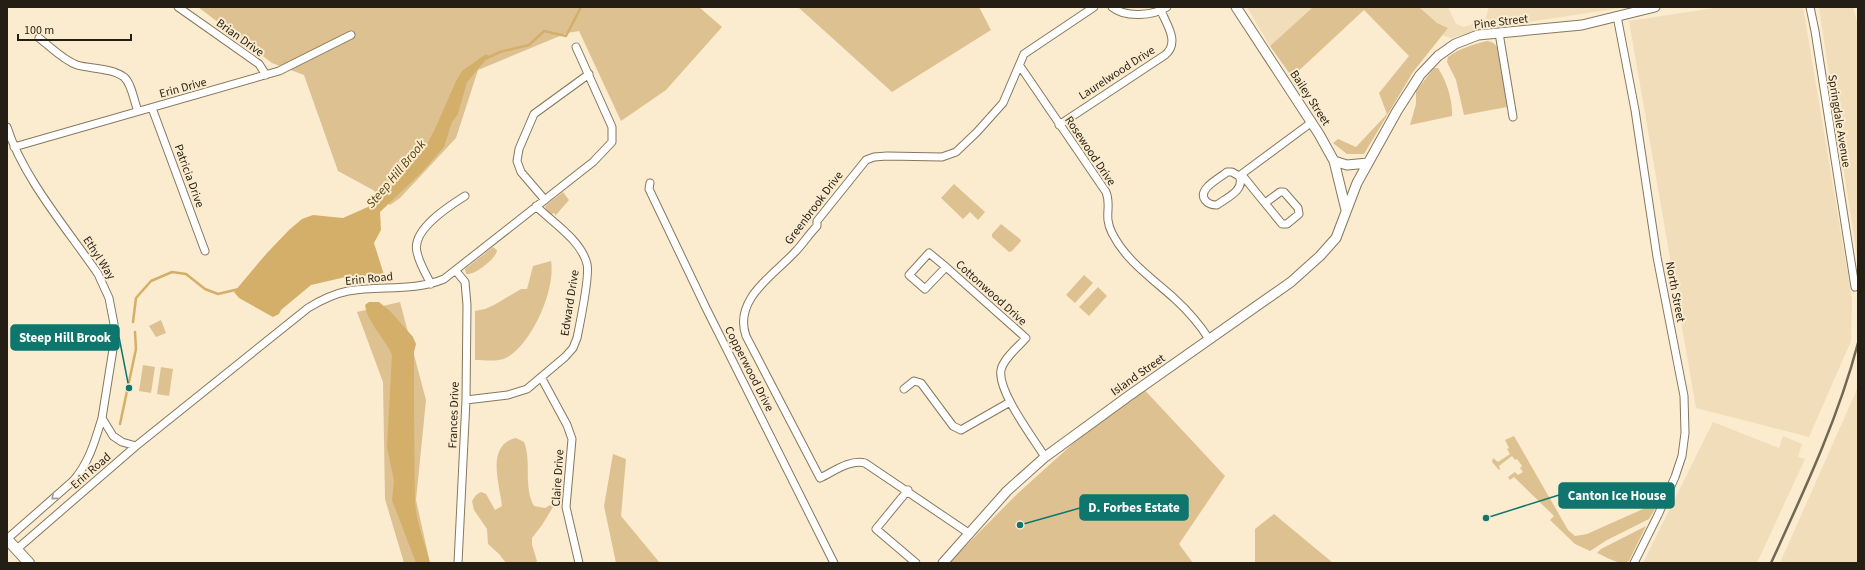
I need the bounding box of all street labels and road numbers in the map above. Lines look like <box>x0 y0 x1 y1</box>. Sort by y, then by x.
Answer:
street label: Pine Street <box>1473 10 1529 34</box>
street label: Brian Drive <box>213 15 267 61</box>
street label: Laurelwood Drive <box>1075 42 1159 104</box>
street label: Bailey Street <box>1286 67 1334 129</box>
street label: Springdale Avenue <box>1823 73 1855 169</box>
street label: Erin Drive <box>157 74 209 102</box>
street label: Rosewood Drive <box>1060 113 1120 189</box>
street label: Patricia Drive <box>170 142 208 210</box>
street label: Greenbrook Drive <box>781 168 847 248</box>
street label: Ethyl Way <box>79 233 120 283</box>
street label: Cottonwood Drive <box>952 256 1030 330</box>
street label: North Street <box>1661 260 1689 324</box>
street label: Erin Road <box>344 268 394 290</box>
street label: Edward Drive <box>556 269 584 337</box>
street label: Copperwood Drive <box>720 323 778 415</box>
street label: Island Street <box>1107 350 1169 400</box>
street label: Frances Drive <box>444 381 464 449</box>
street label: Erin Road <box>67 449 115 493</box>
street label: Claire Drive <box>548 449 568 507</box>

